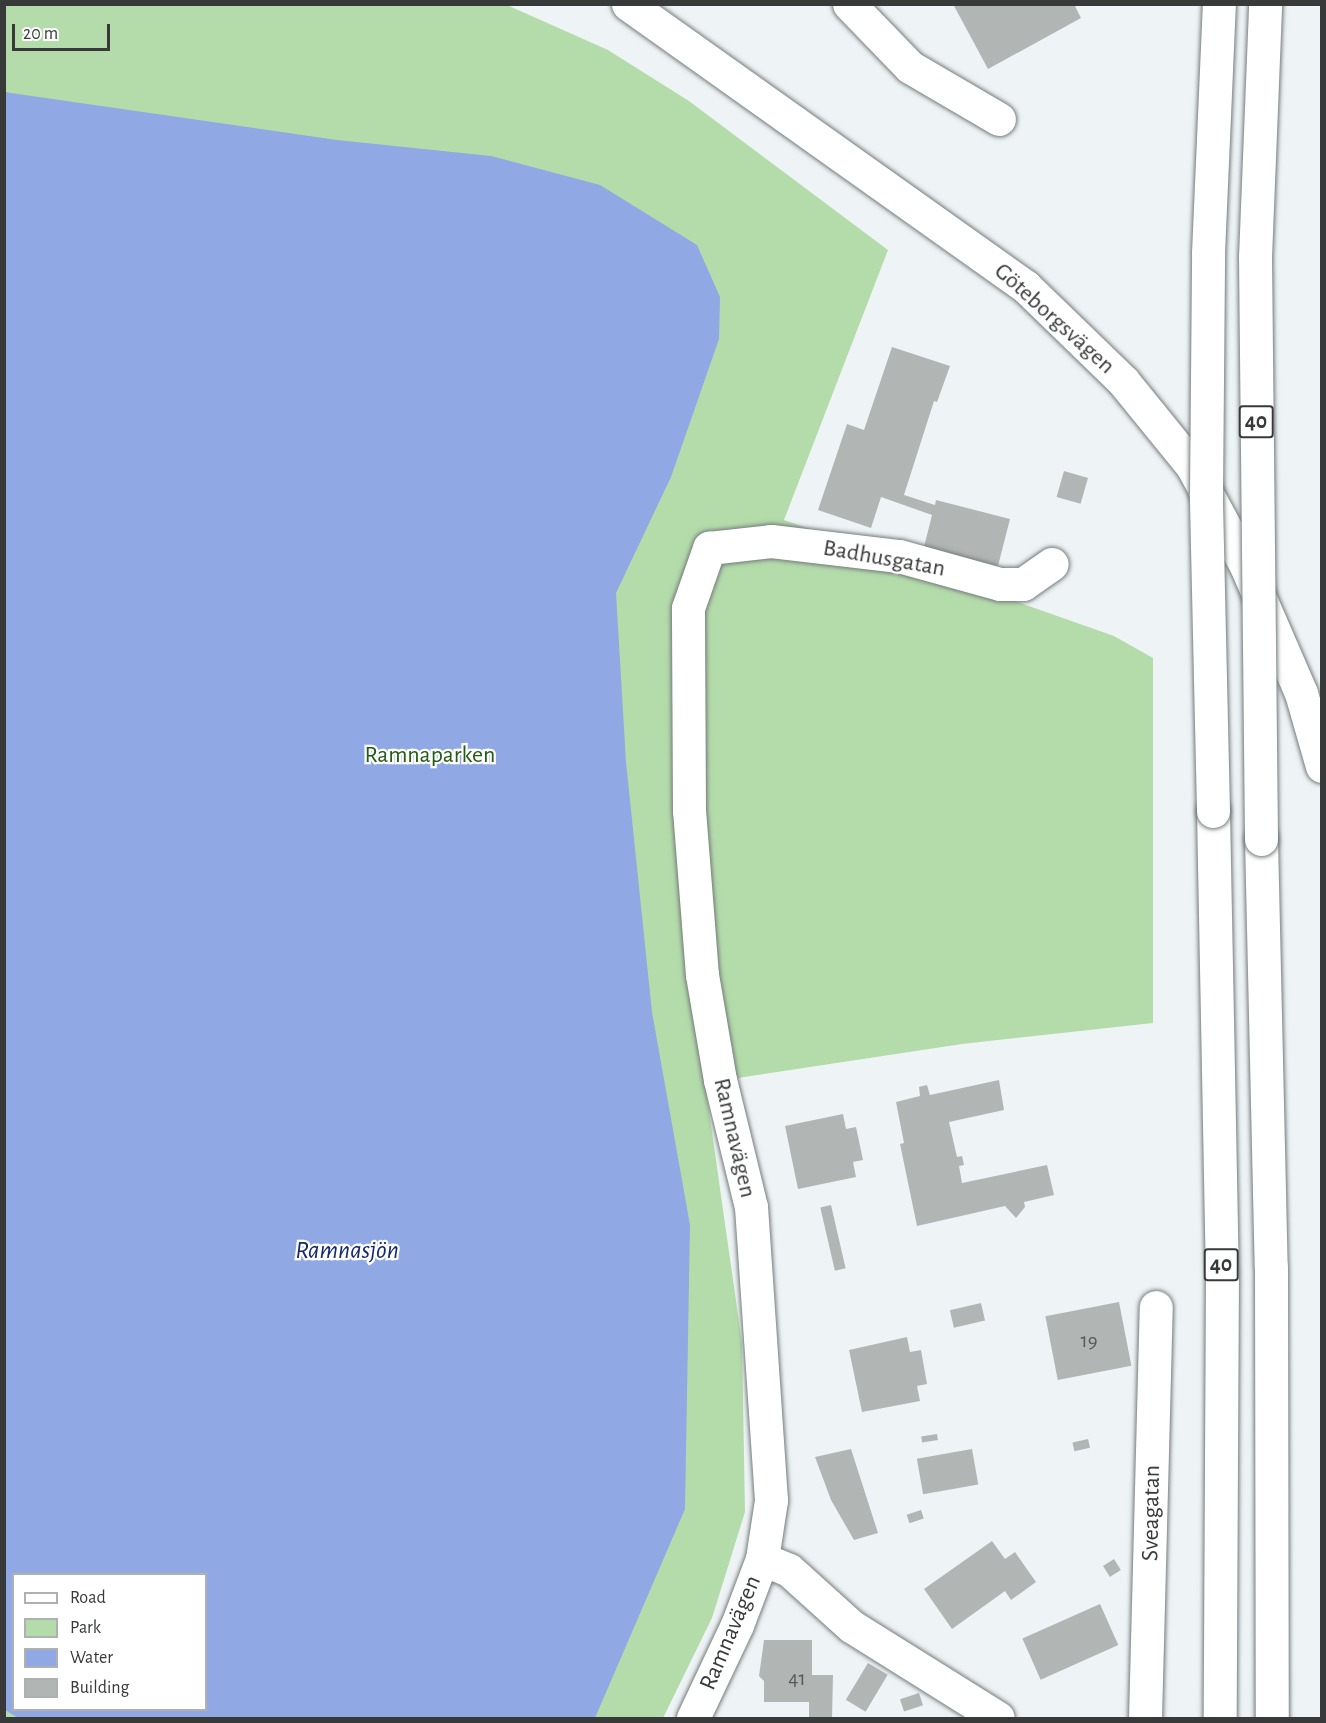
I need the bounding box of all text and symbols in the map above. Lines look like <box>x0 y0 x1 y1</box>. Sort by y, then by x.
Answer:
scale bar <box>15 12 112 50</box>
text: 20 m <box>23 25 58 43</box>
street label: Göteborgsvägen <box>988 257 1120 381</box>
road number: 40 <box>1238 403 1274 441</box>
street label: Badhusgatan <box>821 534 947 584</box>
park label: Ramnaparken <box>365 742 495 770</box>
street label: Ramnavägen <box>706 1075 762 1201</box>
water label: Ramnasjön <box>295 1235 399 1267</box>
road number: 40 <box>1203 1246 1239 1284</box>
house number: 19 <box>1080 1328 1098 1354</box>
street label: Sveagatan <box>1137 1465 1167 1561</box>
street label: Ramnavägen <box>694 1571 768 1695</box>
legend <box>12 1573 207 1711</box>
text: Road <box>70 1589 106 1607</box>
text: Park <box>70 1619 101 1637</box>
text: Water <box>70 1649 113 1667</box>
house number: 41 <box>788 1666 806 1692</box>
text: Building <box>70 1679 129 1697</box>

